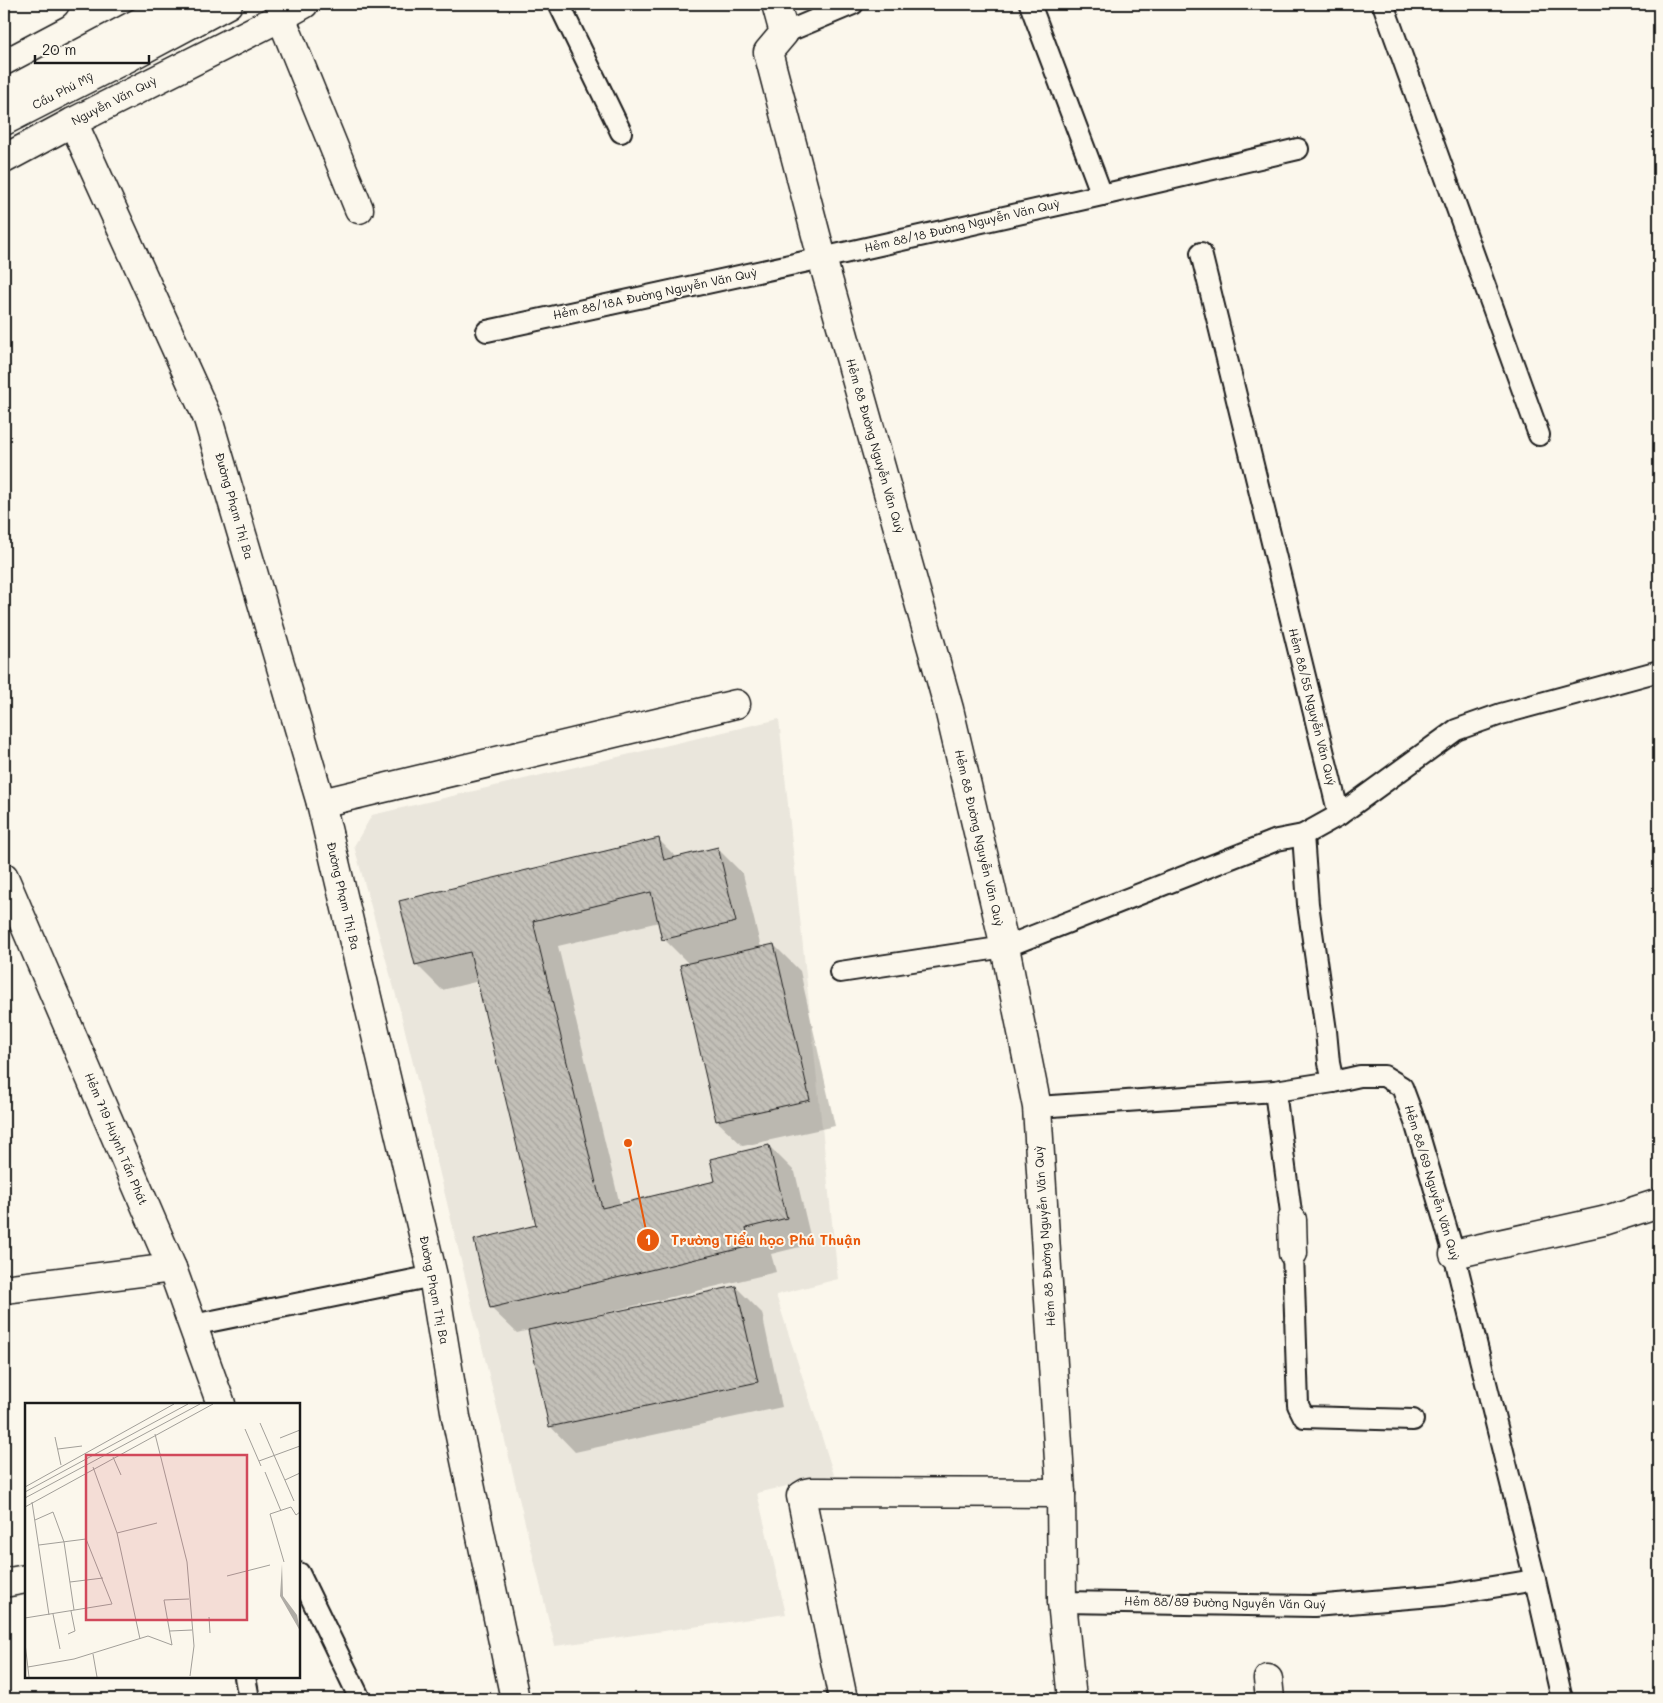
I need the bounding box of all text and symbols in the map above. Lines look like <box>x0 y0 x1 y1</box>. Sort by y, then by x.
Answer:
scale bar <box>35 32 149 64</box>
text: 20 m <box>42 39 76 59</box>
street label: Cầu Phú Mỹ <box>29 68 96 112</box>
street label: Nguyễn Văn Quỳ <box>68 72 159 128</box>
street label: Hẻm 88/18 Đường Nguyễn Văn Quỳ <box>863 195 1061 255</box>
street label: Hẻm 88/18A Đường Nguyễn Văn Quỳ <box>551 264 758 322</box>
street label: Hẻm 88 Đường Nguyễn Văn Quỳ <box>843 357 909 535</box>
street label: Đường Phạm Thị Ba <box>212 450 258 561</box>
street label: Hẻm 88/55 Nguyễn Văn Quý <box>1286 626 1340 787</box>
street label: Hẻm 88 Đường Nguyễn Văn Quỳ <box>952 748 1008 928</box>
street label: Đường Phạm Thị Ba <box>324 840 364 951</box>
street label: Hẻm 719 Huỳnh Tấn Phát <box>82 1070 152 1207</box>
street label: Hẻm 88/69 Nguyễn Văn Quỳ <box>1402 1103 1464 1262</box>
street label: Hẻm 88 Đường Nguyễn Văn Quỳ <box>1030 1145 1058 1327</box>
callout: Trường Tiểu học Phú Thuận <box>636 1225 871 1254</box>
text: 1 <box>645 1229 651 1249</box>
text: Trường Tiểu học Phú Thuận <box>671 1230 861 1249</box>
street label: Đường Phạm Thị Ba <box>417 1234 453 1346</box>
inset map <box>25 1403 300 1678</box>
street label: Hẻm 88/89 Đường Nguyễn Văn Quý <box>1124 1592 1326 1612</box>

